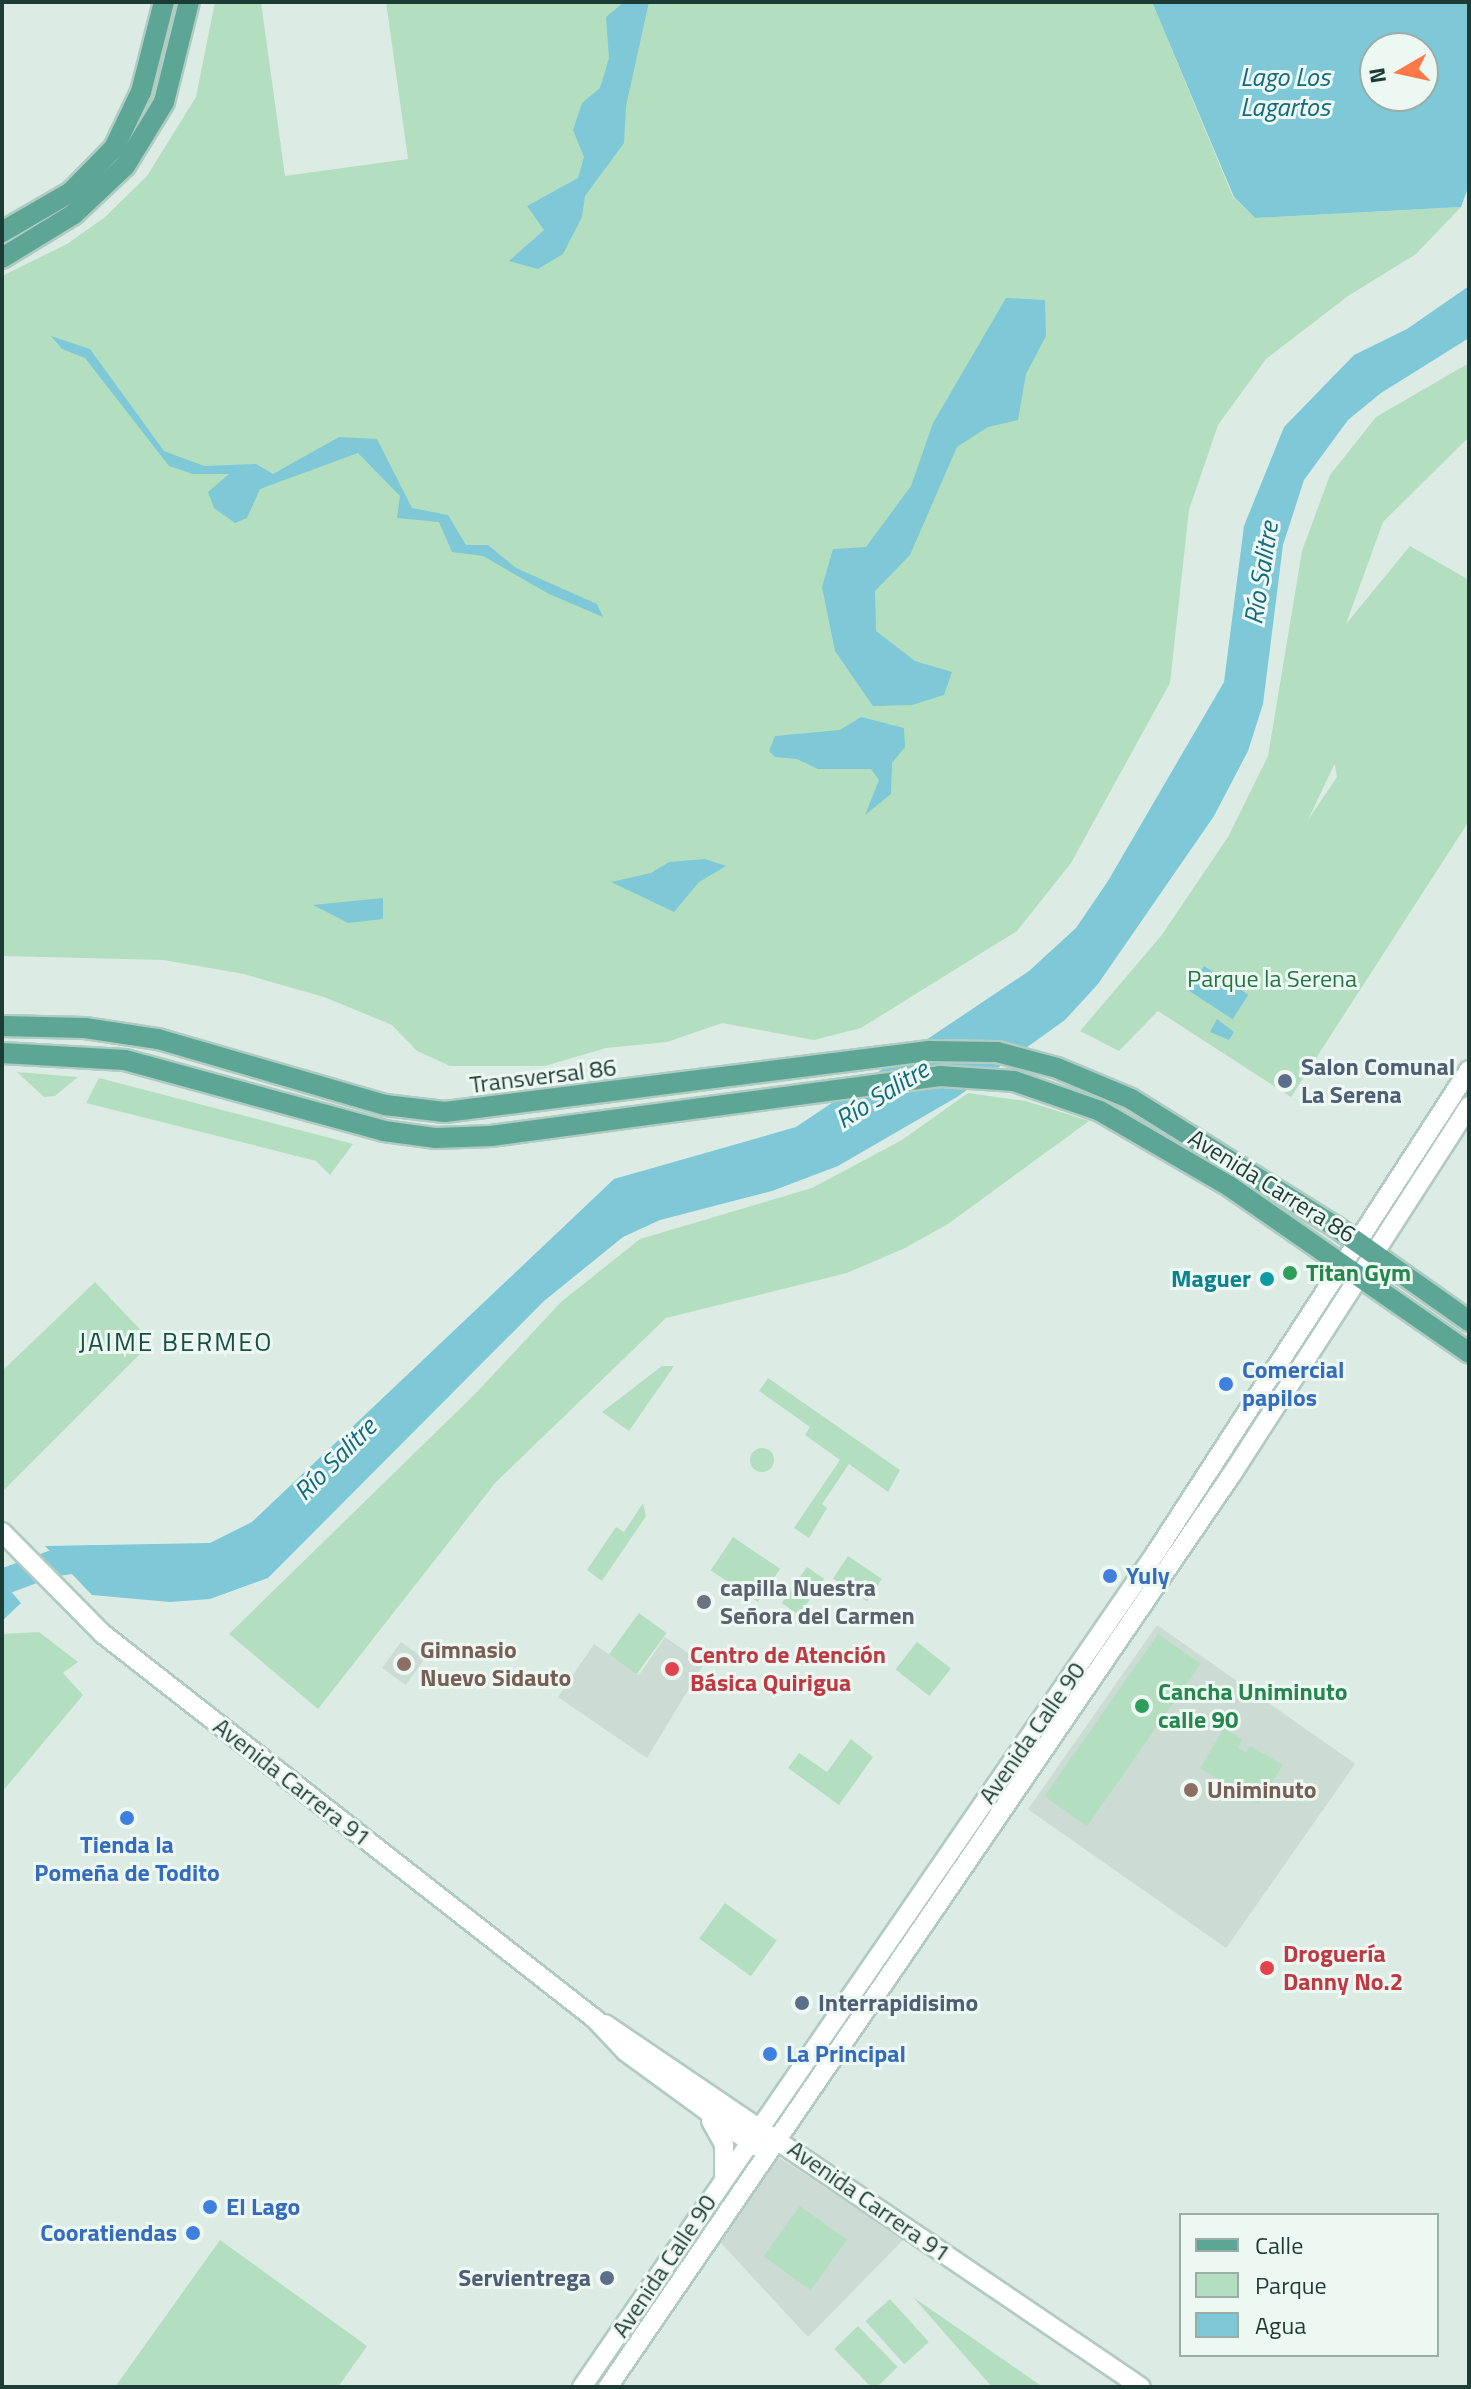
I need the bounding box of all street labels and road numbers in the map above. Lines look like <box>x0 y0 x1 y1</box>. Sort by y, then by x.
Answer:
street label: Transversal 86 <box>468 1053 618 1099</box>
street label: Avenida Carrera 86 <box>1183 1123 1361 1249</box>
street label: Avenida Calle 90 <box>973 1657 1091 1809</box>
street label: Avenida Carrera 91 <box>208 1712 376 1852</box>
street label: Avenida Carrera 91 <box>782 2134 956 2268</box>
street label: Avenida Calle 90 <box>606 2189 722 2343</box>

